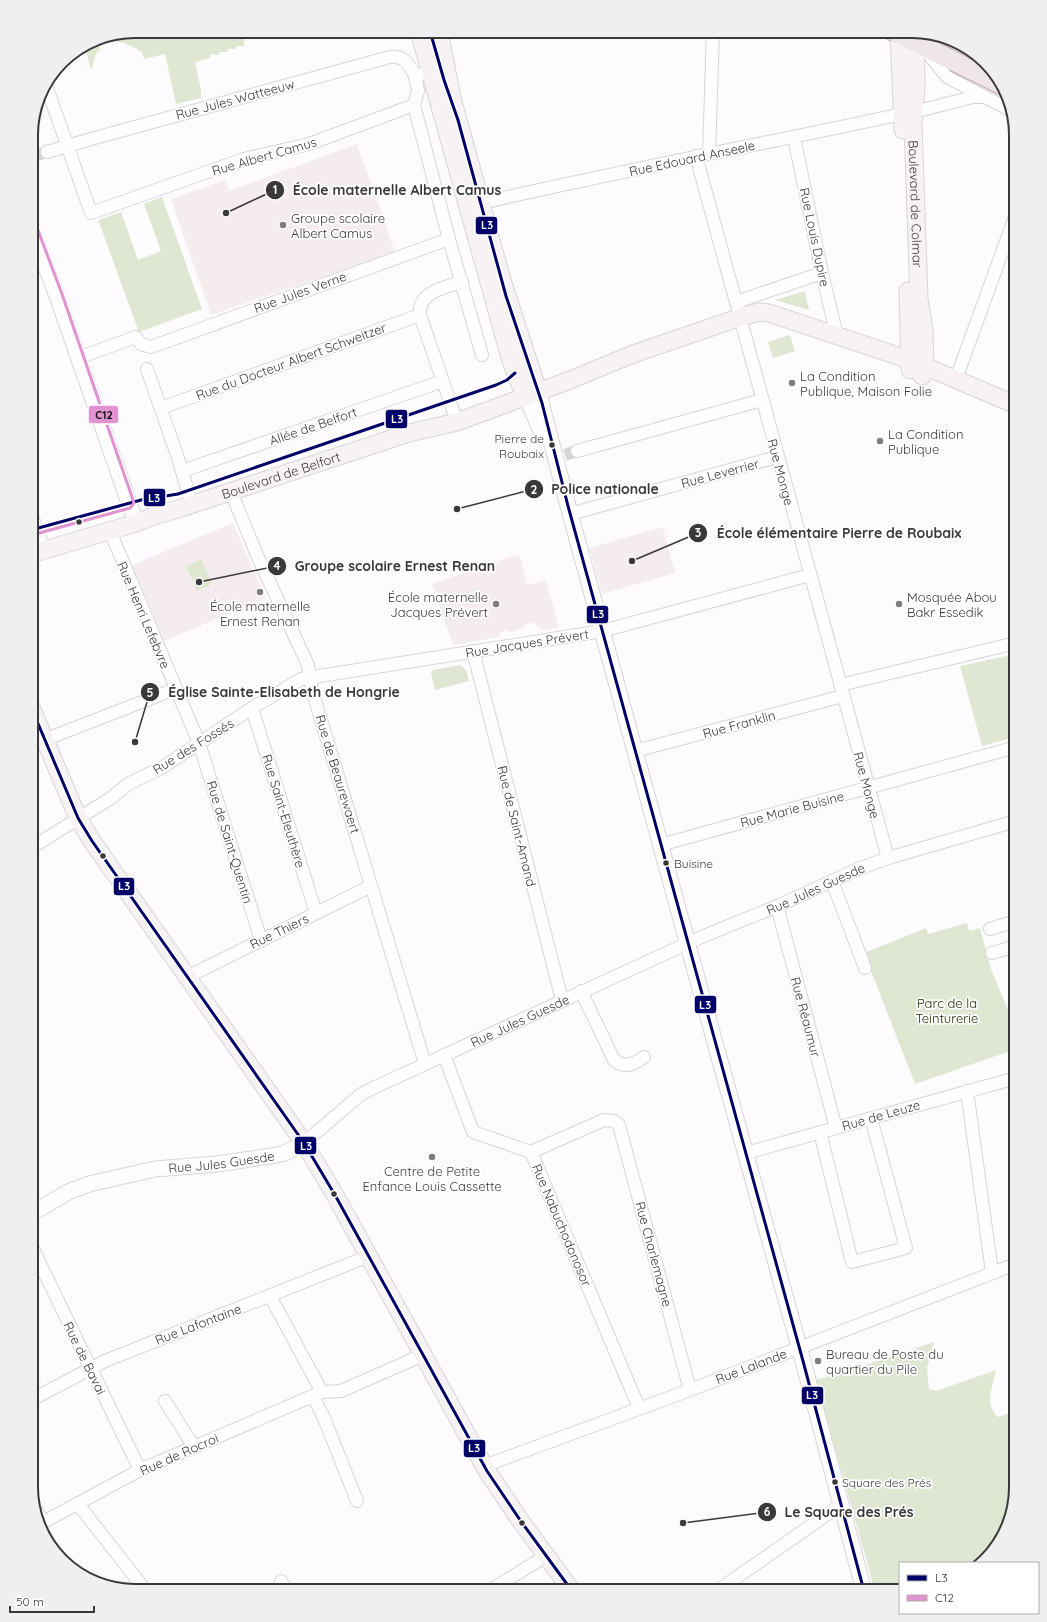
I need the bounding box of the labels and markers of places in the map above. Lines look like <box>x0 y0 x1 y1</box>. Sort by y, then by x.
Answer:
callout: École maternelle Albert Camus <box>265 177 510 203</box>
place label: Groupe scolaire Albert Camus <box>291 210 385 241</box>
marker: Groupe scolaire Albert Camus <box>278 220 288 230</box>
place label: La Condition Publique, Maison Folie <box>800 368 932 399</box>
marker: La Condition Publique, Maison Folie <box>787 378 797 388</box>
place label: La Condition Publique <box>888 426 963 457</box>
place label: Pierre de Roubaix <box>494 431 544 461</box>
marker: La Condition Publique <box>875 436 885 446</box>
marker: Pierre de Roubaix <box>547 440 557 450</box>
callout: Police nationale <box>524 476 667 502</box>
unlabelled marker <box>74 517 84 527</box>
callout: École élémentaire Pierre de Roubaix <box>688 520 969 546</box>
callout: Groupe scolaire Ernest Renan <box>267 553 503 579</box>
marker: École maternelle Ernest Renan <box>255 587 265 597</box>
place label: École maternelle Jacques Prévert <box>388 589 488 620</box>
place label: Mosquée Abou Bakr Essedik <box>907 589 997 620</box>
place label: École maternelle Ernest Renan <box>210 598 310 629</box>
marker: École maternelle Jacques Prévert <box>491 599 501 609</box>
marker: Mosquée Abou Bakr Essedik <box>894 599 904 609</box>
callout: Église Sainte-Elisabeth de Hongrie <box>140 679 408 705</box>
unlabelled marker <box>98 851 108 861</box>
place label: Buisine <box>674 856 713 871</box>
marker: Buisine <box>661 858 671 868</box>
marker: Centre de Petite Enfance Louis Cassette <box>427 1152 437 1162</box>
place label: Centre de Petite Enfance Louis Cassette <box>362 1163 502 1194</box>
unlabelled marker <box>329 1189 339 1199</box>
place label: Bureau de Poste du quartier du Pile <box>826 1346 944 1377</box>
marker: Bureau de Poste du quartier du Pile <box>813 1356 823 1366</box>
place label: Square des Prés <box>842 1475 932 1490</box>
marker: Square des Prés <box>830 1477 840 1487</box>
callout: Le Square des Prés <box>757 1499 922 1525</box>
unlabelled marker <box>517 1518 527 1528</box>

